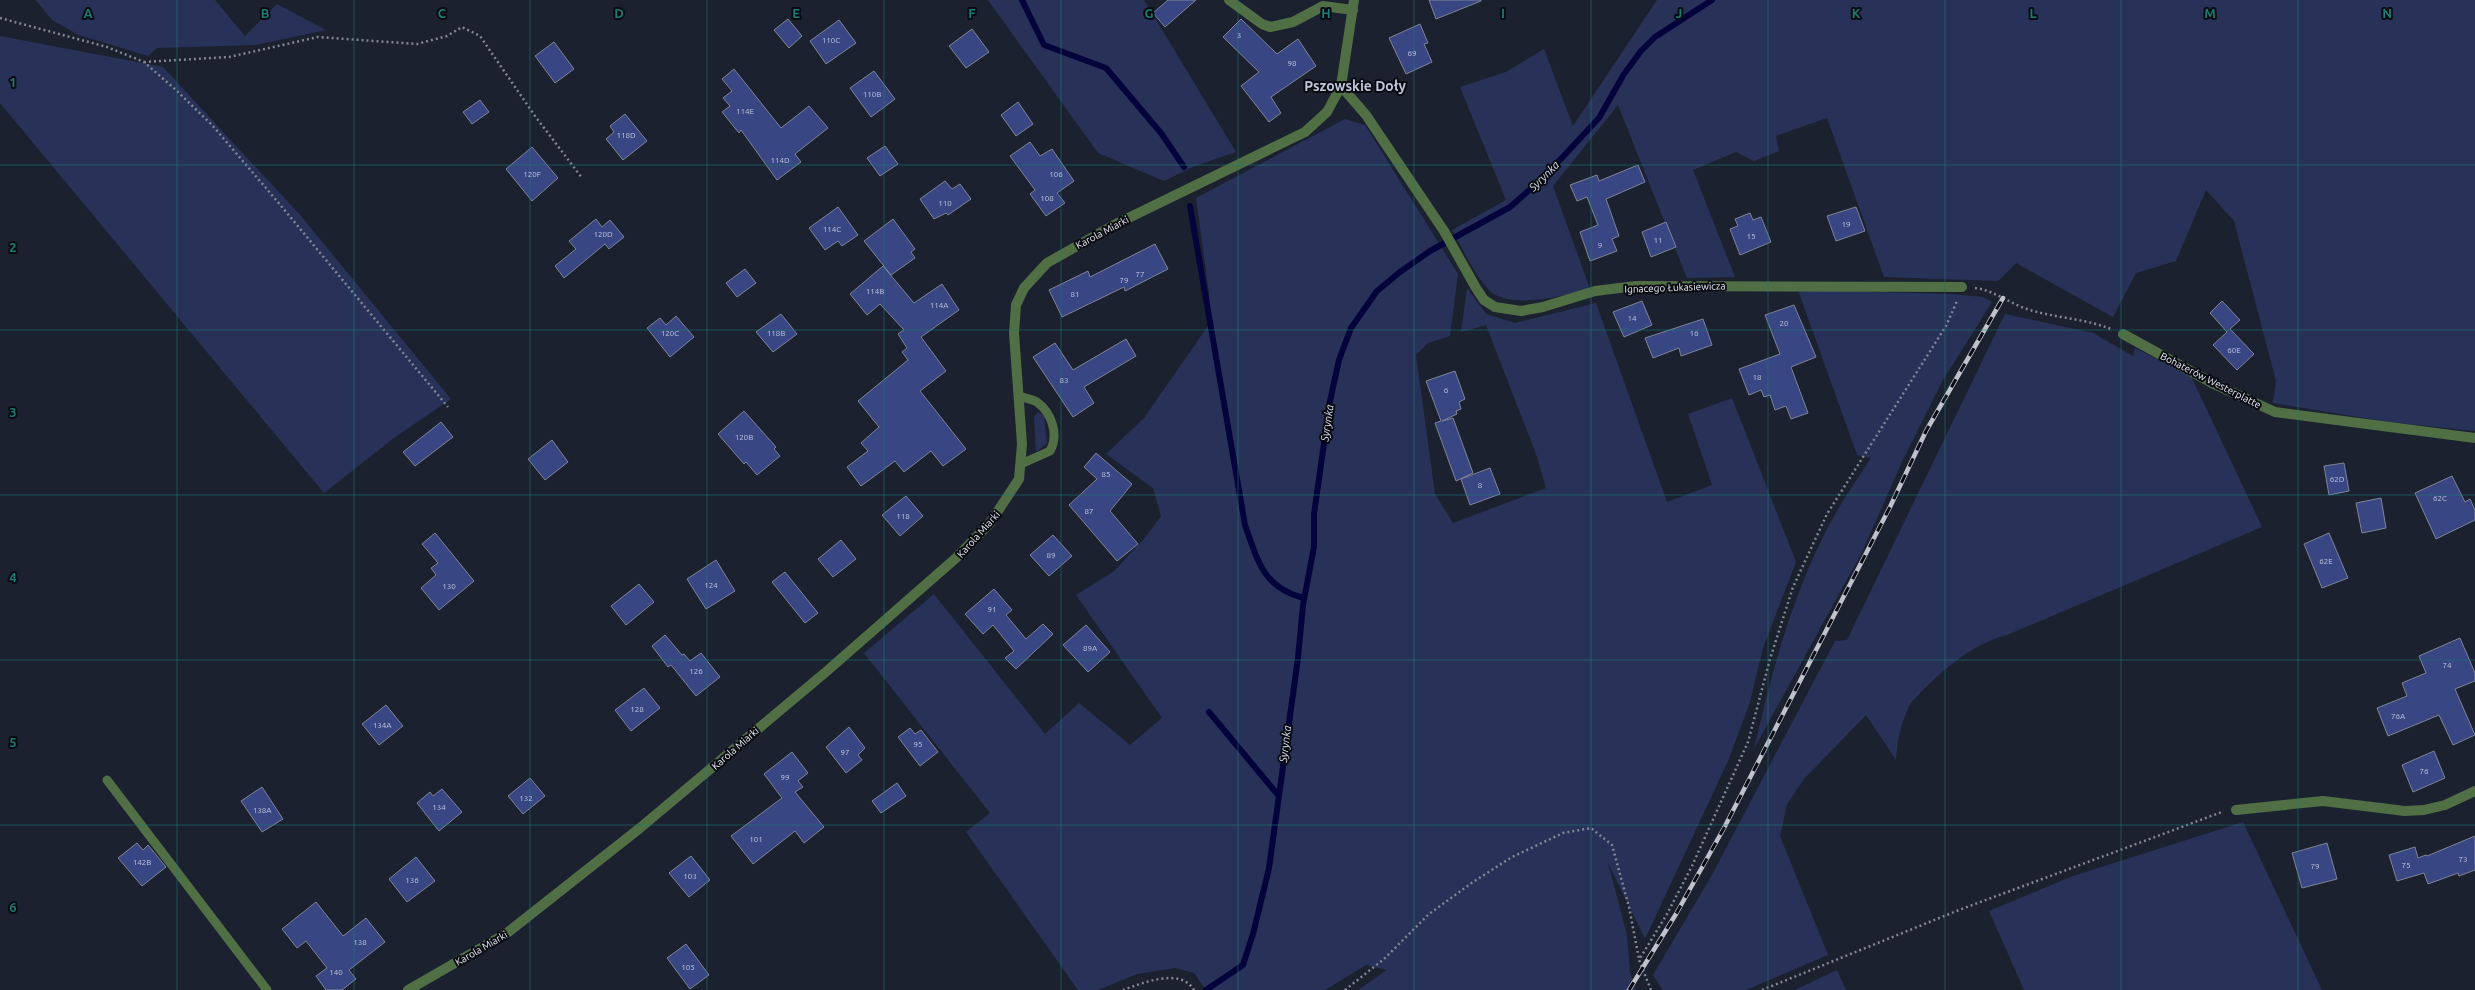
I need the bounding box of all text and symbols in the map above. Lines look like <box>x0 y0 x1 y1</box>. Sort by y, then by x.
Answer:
text: A <box>83 6 93 20</box>
text: B <box>261 6 270 20</box>
text: C <box>438 6 447 20</box>
text: D <box>614 6 624 20</box>
text: E <box>792 6 800 20</box>
text: F <box>968 6 976 20</box>
text: G <box>1145 6 1154 20</box>
text: H <box>1321 6 1331 20</box>
text: I <box>1501 6 1505 20</box>
text: J <box>1676 6 1682 20</box>
text: K <box>1852 6 1861 20</box>
text: L <box>2029 6 2037 20</box>
text: M <box>2204 6 2216 20</box>
text: N <box>2382 6 2392 20</box>
house number: 3 <box>1237 31 1241 40</box>
house number: 110C <box>822 36 840 45</box>
house number: 69 <box>1407 49 1417 58</box>
house number: 98 <box>1287 59 1297 68</box>
text: 1 <box>9 75 17 89</box>
district label: Pszowskie Doły <box>1304 78 1406 94</box>
house number: 110B <box>863 90 881 99</box>
house number: 114E <box>736 107 755 116</box>
house number: 118D <box>616 131 636 140</box>
house number: 114D <box>770 156 790 165</box>
water label: Syrynka <box>1526 159 1561 194</box>
house number: 120F <box>523 170 541 179</box>
house number: 106 <box>1049 170 1063 179</box>
house number: 108 <box>1040 194 1054 203</box>
house number: 110 <box>938 199 952 208</box>
street label: Karola Miarki <box>1074 214 1131 251</box>
house number: 19 <box>1841 220 1851 229</box>
house number: 114C <box>823 225 841 234</box>
house number: 120D <box>593 230 613 239</box>
house number: 15 <box>1746 232 1756 241</box>
house number: 11 <box>1653 236 1663 245</box>
text: 2 <box>9 240 17 254</box>
house number: 9 <box>1598 241 1602 250</box>
house number: 77 <box>1135 270 1145 279</box>
house number: 79 <box>1119 276 1129 285</box>
street label: Ignacego Łukasiewicza <box>1624 280 1726 295</box>
house number: 114B <box>866 287 884 296</box>
house number: 81 <box>1070 290 1080 299</box>
house number: 114A <box>930 301 949 310</box>
house number: 14 <box>1627 314 1637 323</box>
house number: 20 <box>1779 319 1789 328</box>
house number: 120C <box>661 329 679 338</box>
house number: 118B <box>767 329 785 338</box>
house number: 16 <box>1689 329 1699 338</box>
house number: 60E <box>2227 346 2241 355</box>
street label: Bohaterów Westerplatte <box>2159 350 2263 411</box>
house number: 18 <box>1752 373 1762 382</box>
house number: 83 <box>1059 376 1069 385</box>
house number: 6 <box>1444 386 1449 395</box>
water label: Syrynka <box>1318 404 1336 443</box>
text: 3 <box>9 405 17 419</box>
house number: 120B <box>735 433 753 442</box>
house number: 85 <box>1101 470 1111 479</box>
house number: 62D <box>2330 475 2345 484</box>
house number: 8 <box>1478 481 1483 490</box>
house number: 62C <box>2433 494 2447 503</box>
house number: 87 <box>1084 507 1094 516</box>
street label: Karola Miarki <box>955 509 1002 560</box>
house number: 118 <box>896 512 910 521</box>
house number: 89 <box>1046 551 1056 560</box>
house number: 62E <box>2319 557 2333 566</box>
text: 4 <box>9 570 17 584</box>
house number: 124 <box>704 581 718 590</box>
house number: 130 <box>442 582 456 591</box>
house number: 91 <box>987 605 997 614</box>
house number: 89A <box>1083 644 1098 653</box>
house number: 74 <box>2442 661 2452 670</box>
house number: 126 <box>689 667 703 676</box>
house number: 128 <box>630 705 644 714</box>
house number: 76A <box>2391 712 2406 721</box>
house number: 134A <box>373 721 392 730</box>
street label: Karola Miarki <box>710 725 761 772</box>
water label: Syrynka <box>1277 725 1293 764</box>
text: 5 <box>9 735 17 749</box>
house number: 95 <box>913 740 923 749</box>
house number: 97 <box>840 748 850 757</box>
house number: 76 <box>2419 767 2429 776</box>
house number: 99 <box>780 773 790 782</box>
house number: 132 <box>519 794 533 803</box>
house number: 134 <box>432 803 446 812</box>
house number: 138A <box>253 806 272 815</box>
house number: 101 <box>749 835 763 844</box>
house number: 73 <box>2458 855 2468 864</box>
house number: 142B <box>133 858 151 867</box>
house number: 75 <box>2401 861 2411 870</box>
house number: 79 <box>2310 862 2320 871</box>
house number: 103 <box>683 872 697 881</box>
house number: 136 <box>405 876 419 885</box>
text: 6 <box>9 900 17 914</box>
street label: Karola Miarki <box>453 929 509 968</box>
house number: 138 <box>353 938 367 947</box>
house number: 105 <box>681 963 695 972</box>
house number: 140 <box>329 968 343 977</box>

